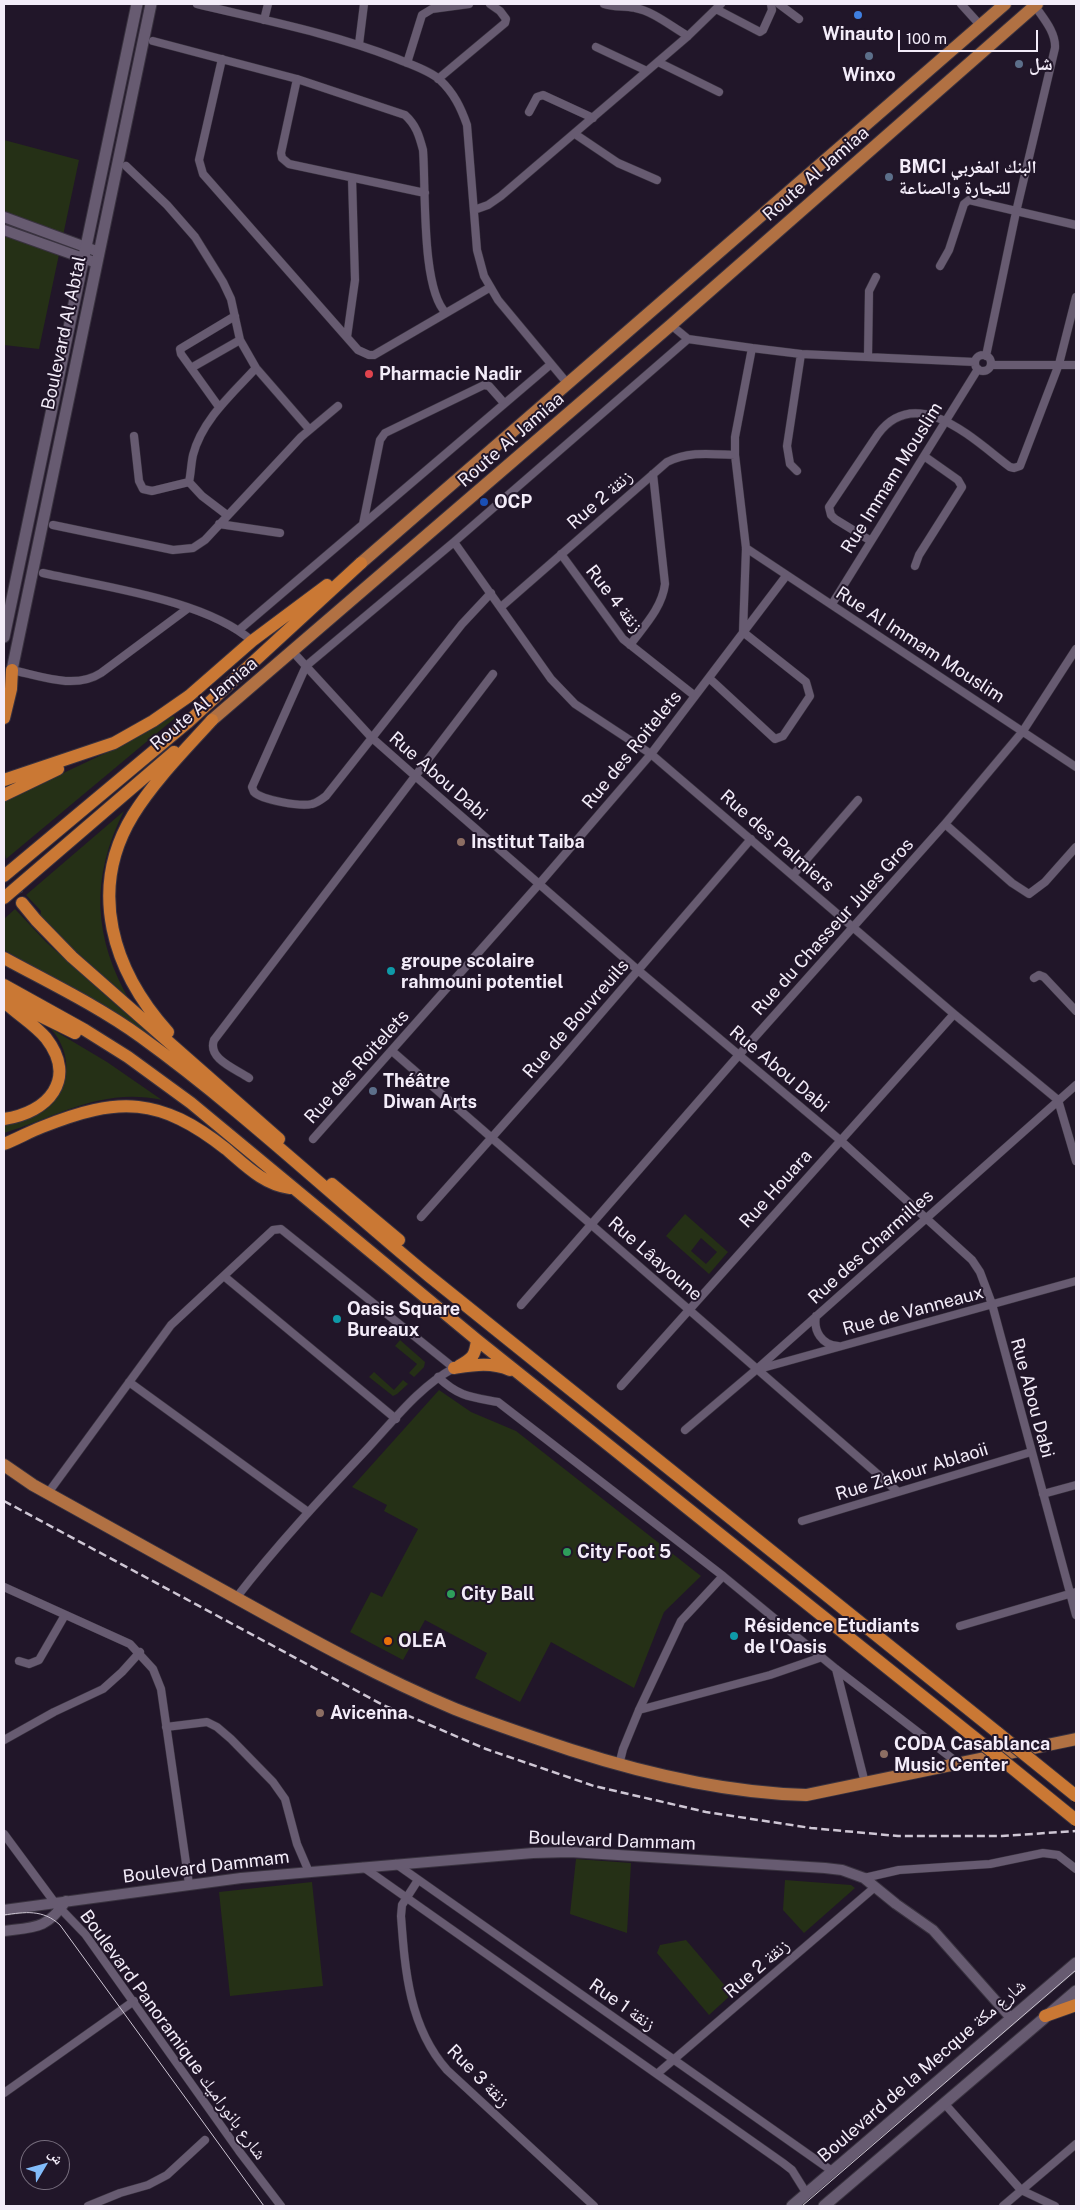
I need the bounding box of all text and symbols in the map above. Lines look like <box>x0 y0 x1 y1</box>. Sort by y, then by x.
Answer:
marker: Winauto <box>852 9 864 21</box>
scale bar <box>900 20 1040 52</box>
place label: Winauto <box>822 23 894 45</box>
text: 100 m <box>906 30 947 47</box>
marker: Winxo <box>863 50 875 62</box>
place label: شل <box>1029 53 1053 75</box>
marker: شل <box>1013 58 1025 70</box>
place label: Winxo <box>842 64 896 86</box>
street label: Route Al Jamiaa <box>759 122 873 226</box>
place label: BMCI البنك المغربي للتجارة والصناعة <box>899 156 1037 198</box>
marker: BMCI البنك المغربي للتجارة والصناعة <box>883 171 895 183</box>
street label: Boulevard Al Abtal <box>37 254 91 412</box>
place label: Pharmacie Nadir <box>379 363 522 385</box>
marker: Pharmacie Nadir <box>363 368 375 380</box>
street label: Route Al Jamiaa <box>454 388 568 492</box>
street label: Rue Immam Mouslim <box>837 398 947 558</box>
street label: Rue 2 زنقة <box>563 466 637 534</box>
place label: OCP <box>494 491 532 513</box>
marker: OCP <box>478 496 490 508</box>
street label: Rue 4 زنقة <box>581 561 647 637</box>
street label: Rue Al Immam Mouslim <box>832 582 1008 708</box>
street label: Route Al Jamiaa <box>146 653 262 755</box>
street label: Rue des Roitelets <box>578 687 686 813</box>
street label: Rue Abou Dabi <box>384 727 492 825</box>
street label: Rue des Palmiers <box>715 786 839 896</box>
place label: Institut Taiba <box>471 831 585 853</box>
street label: Rue du Chasseur Jules Gros <box>748 834 918 1020</box>
marker: Institut Taiba <box>455 836 467 848</box>
place label: groupe scolaire rahmouni potentiel <box>401 950 563 992</box>
street label: Rue de Bouvreuils <box>518 955 634 1083</box>
marker: groupe scolaire rahmouni potentiel <box>385 965 397 977</box>
street label: Rue des Roitelets <box>300 1006 414 1128</box>
street label: Rue Abou Dabi <box>725 1021 833 1117</box>
place label: Théâtre Diwan Arts <box>383 1070 477 1112</box>
marker: Théâtre Diwan Arts <box>367 1085 379 1097</box>
street label: Rue Houara <box>735 1145 817 1233</box>
street label: Rue des Charmilles <box>804 1185 938 1309</box>
street label: Rue Lâayoune <box>604 1212 706 1306</box>
street label: Rue de Vanneaux <box>840 1282 986 1340</box>
place label: Oasis Square Bureaux <box>347 1298 460 1340</box>
marker: Oasis Square Bureaux <box>331 1313 343 1325</box>
street label: Rue Abou Dabi <box>1006 1336 1058 1460</box>
street label: Rue Zakour Ablaoii <box>833 1439 991 1505</box>
place label: City Foot 5 <box>577 1541 671 1563</box>
marker: City Foot 5 <box>561 1546 573 1558</box>
place label: City Ball <box>461 1583 535 1605</box>
marker: City Ball <box>445 1588 457 1600</box>
place label: Résidence Etudiants de l'Oasis <box>744 1615 920 1658</box>
place label: OLEA <box>398 1630 447 1652</box>
marker: Résidence Etudiants de l'Oasis <box>728 1630 740 1642</box>
marker: OLEA <box>382 1635 394 1647</box>
place label: Avicenna <box>330 1702 408 1724</box>
marker: Avicenna <box>314 1707 326 1719</box>
place label: CODA Casablanca Music Center <box>894 1733 1050 1776</box>
marker: CODA Casablanca Music Center <box>878 1748 890 1760</box>
street label: Boulevard Dammam <box>528 1827 696 1855</box>
street label: Boulevard Dammam <box>121 1846 291 1888</box>
street label: Boulevard Panoramique شارع بانوراميك <box>75 1906 271 2164</box>
street label: Rue 2 زنقة <box>720 1935 794 2003</box>
street label: Rue 1 زنقة <box>585 1974 659 2036</box>
street label: Boulevard de la Mecque شارع مكة <box>814 1975 1030 2167</box>
street label: Rue 3 زنقة <box>442 2040 514 2112</box>
north arrow <box>20 2140 70 2190</box>
text: ش <box>45 2146 67 2167</box>

